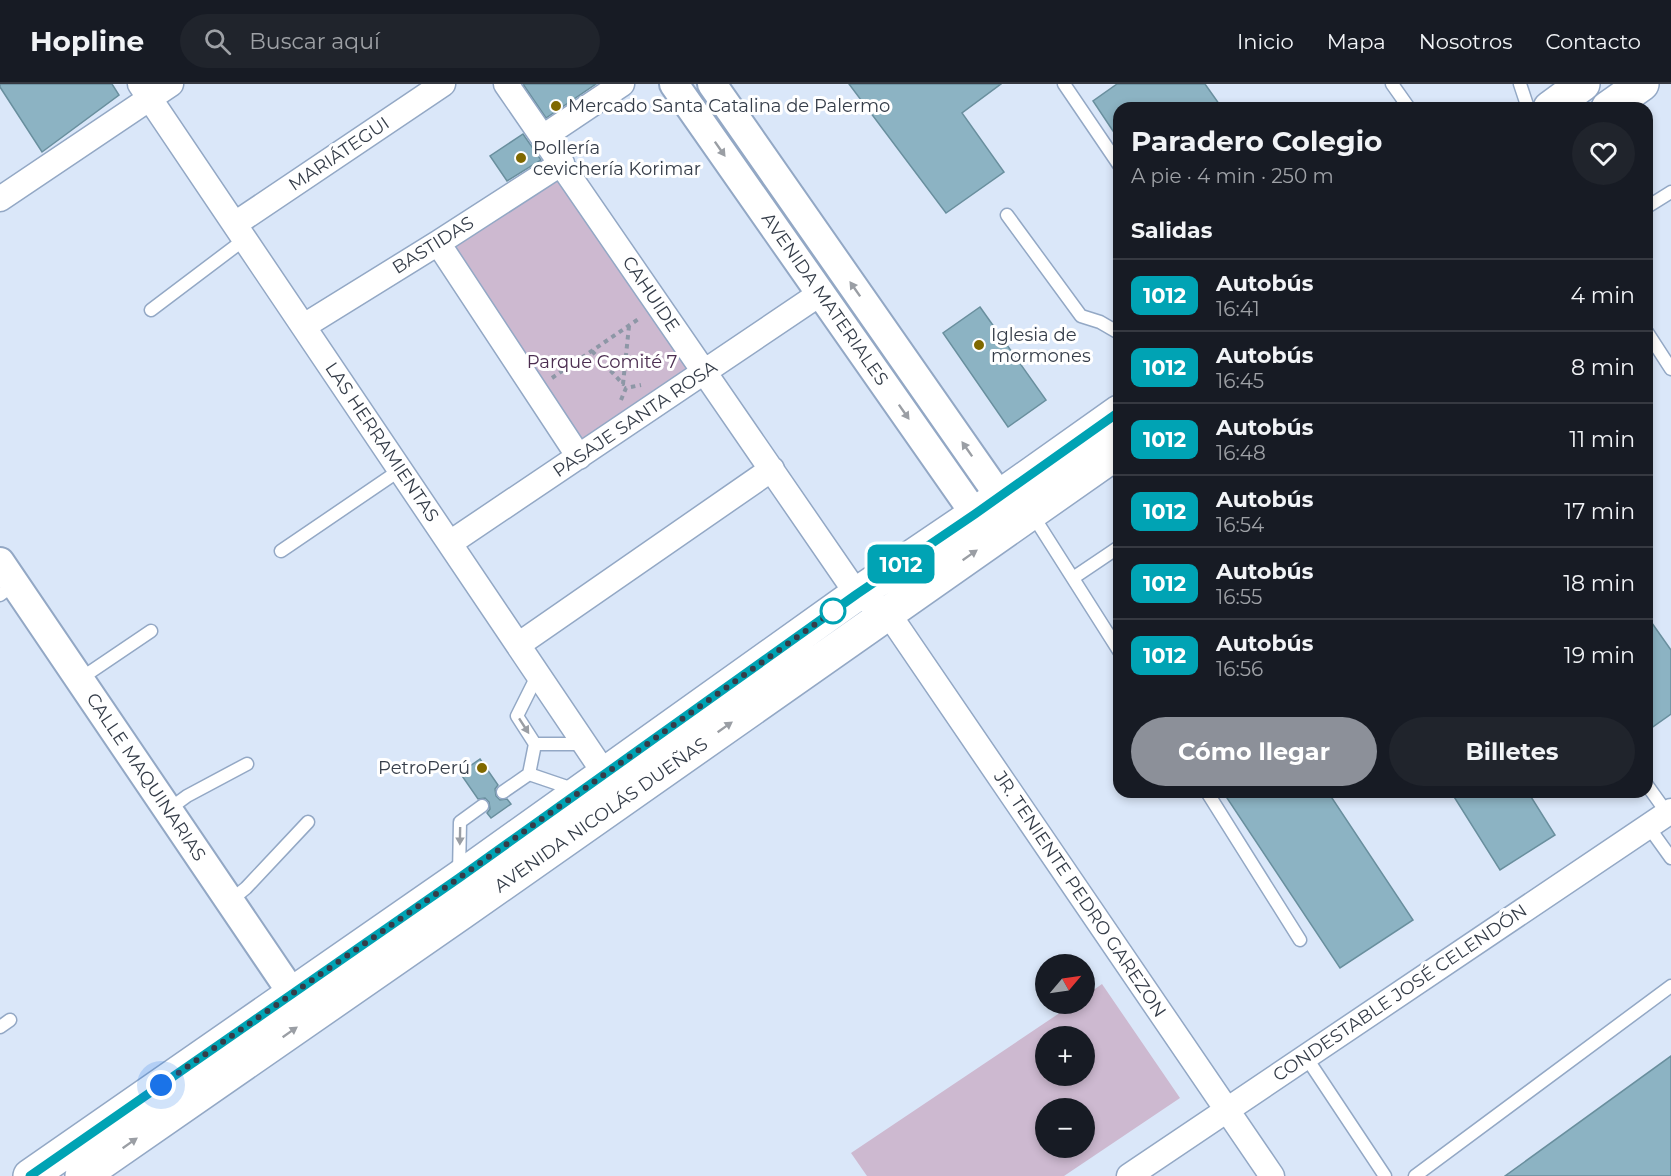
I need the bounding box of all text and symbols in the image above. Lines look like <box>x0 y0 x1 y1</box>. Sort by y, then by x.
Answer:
search box <box>180 14 600 68</box>
text: Hopline <box>30 24 144 58</box>
icon: search <box>201 25 234 58</box>
text: Buscar aquí <box>249 28 380 55</box>
text: Inicio <box>1237 29 1294 54</box>
text: Mapa <box>1327 29 1386 54</box>
text: Nosotros <box>1419 29 1512 54</box>
text: Contacto <box>1545 29 1641 54</box>
place label: Mercado Santa Catalina de Palermo <box>568 95 890 117</box>
marker: Mercado Santa Catalina de Palermo <box>549 99 563 113</box>
street label: MARIÁTEGUI <box>284 112 394 196</box>
button: heart <box>1572 122 1635 185</box>
text: Paradero Colegio <box>1131 124 1382 158</box>
place label: Pollería cevichería Korimar <box>533 137 701 180</box>
one-way arrow <box>714 141 726 157</box>
marker: Pollería cevichería Korimar <box>514 151 528 165</box>
text: A pie · 4 min · 250 m <box>1131 164 1334 188</box>
street label: AVENIDA MATERIALES <box>757 208 893 390</box>
street label: BASTIDAS <box>388 211 478 279</box>
text: Salidas <box>1131 217 1212 244</box>
street label: CAHUIDE <box>618 252 684 336</box>
text: Autobús <box>1216 270 1313 297</box>
one-way arrow <box>849 281 861 297</box>
text: 4 min <box>1571 282 1635 309</box>
text: 1012 <box>1143 283 1186 308</box>
text: 16:41 <box>1216 297 1260 321</box>
place label: Iglesia de mormones <box>991 324 1091 367</box>
marker: Iglesia de mormones <box>972 338 986 352</box>
text: Autobús <box>1216 342 1313 369</box>
park label: Parque Comité 7 <box>527 351 677 373</box>
text: 8 min <box>1571 354 1635 381</box>
text: 1012 <box>1143 355 1186 380</box>
street label: PASAJE SANTA ROSA <box>549 356 721 482</box>
street label: LAS HERRAMIENTAS <box>320 358 444 526</box>
text: 16:45 <box>1216 369 1264 393</box>
one-way arrow <box>898 404 909 420</box>
text: Autobús <box>1216 414 1313 441</box>
text: 11 min <box>1569 426 1635 453</box>
text: 1012 <box>1143 427 1186 452</box>
one-way arrow <box>961 441 973 457</box>
text: 16:48 <box>1216 441 1266 465</box>
text: Autobús <box>1216 486 1313 513</box>
text: 17 min <box>1564 498 1635 525</box>
text: 1012 <box>1143 499 1186 524</box>
text: 16:54 <box>1216 513 1264 537</box>
line badge: 1012 <box>859 544 943 584</box>
one-way arrow <box>962 549 978 561</box>
text: 1012 <box>879 552 923 577</box>
text: Autobús <box>1216 558 1313 585</box>
text: 18 min <box>1563 570 1635 597</box>
text: 1012 <box>1143 571 1186 596</box>
text: 16:55 <box>1216 585 1262 609</box>
unlabelled marker <box>820 598 846 624</box>
text: Autobús <box>1216 630 1313 657</box>
text: 19 min <box>1564 642 1635 669</box>
text: 1012 <box>1143 643 1186 668</box>
text: 16:56 <box>1216 657 1263 681</box>
street label: CALLE MAQUINARIAS <box>82 689 210 865</box>
button: Cómo llegar <box>1131 717 1377 786</box>
button: Billetes <box>1389 717 1635 786</box>
one-way arrow <box>518 718 529 734</box>
one-way arrow <box>718 722 733 734</box>
street label: AVENIDA NICOLÁS DUEÑAS <box>490 733 712 897</box>
place label: PetroPerú <box>378 757 470 779</box>
marker: PetroPerú <box>475 761 489 775</box>
street label: JR. TENIENTE PEDRO GAREZON <box>989 766 1171 1021</box>
one-way arrow <box>455 827 464 846</box>
street label: CONDESTABLE JOSÉ CELENDÓN <box>1269 899 1531 1087</box>
north arrow <box>1035 954 1095 1014</box>
map controls <box>1035 954 1095 1158</box>
one-way arrow <box>282 1026 298 1038</box>
button: + <box>1035 1026 1095 1086</box>
your location <box>146 1070 176 1100</box>
button: − <box>1035 1098 1095 1158</box>
one-way arrow <box>122 1138 138 1149</box>

